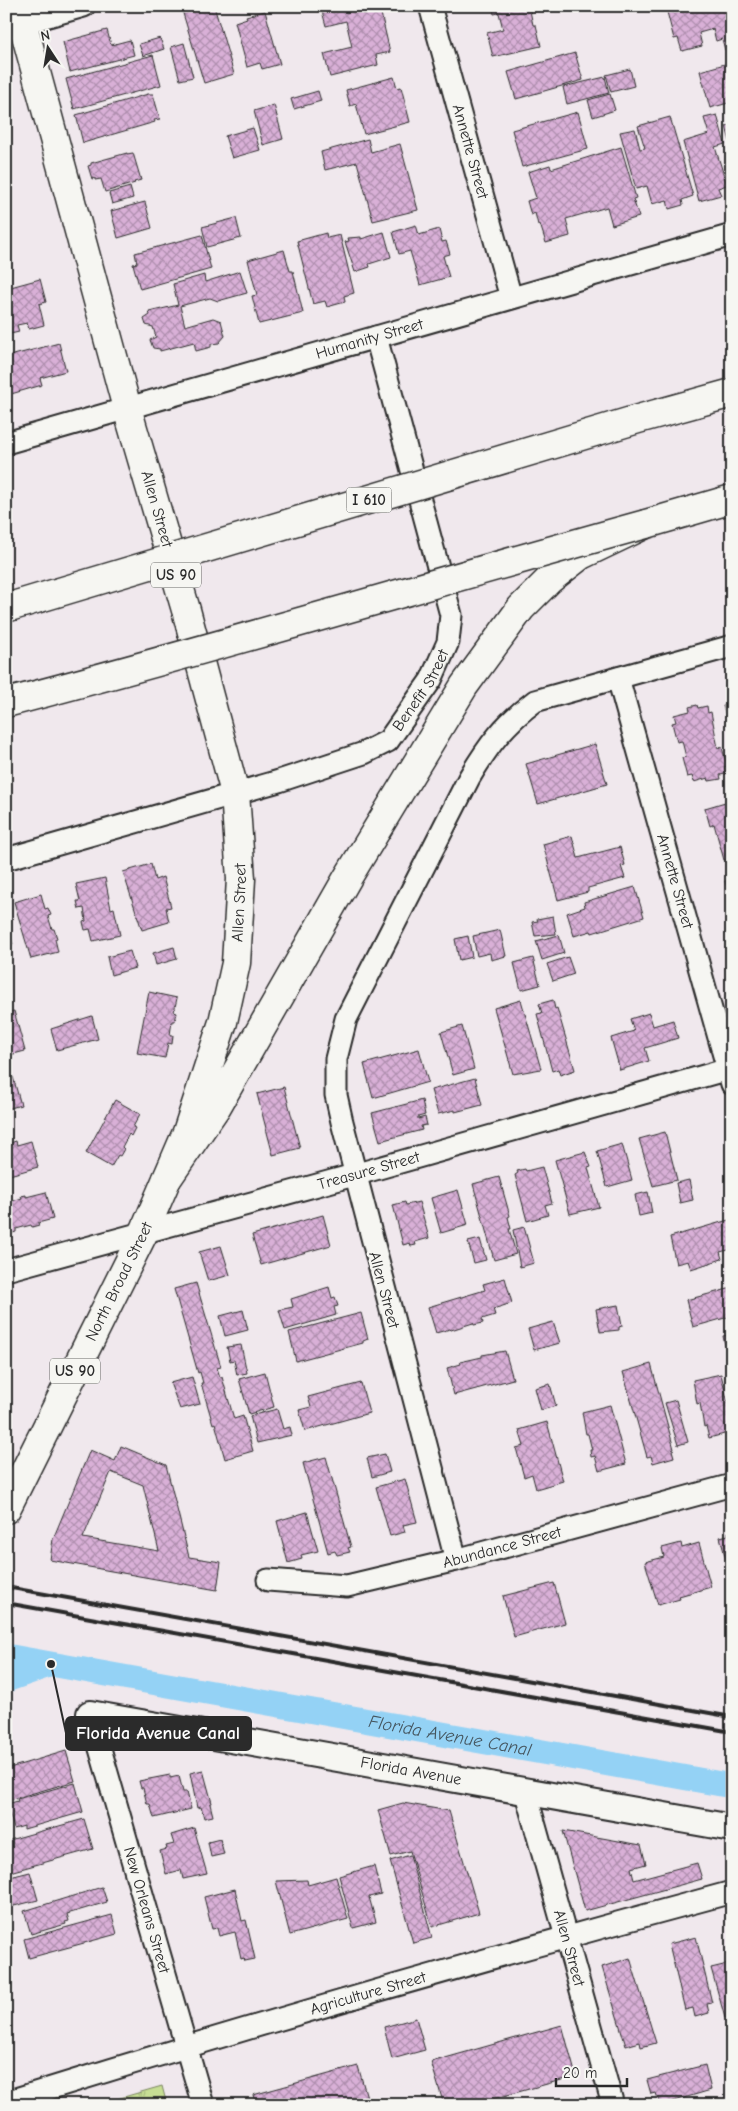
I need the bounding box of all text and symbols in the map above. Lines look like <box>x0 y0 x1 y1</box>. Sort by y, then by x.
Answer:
north arrow <box>22 22 72 72</box>
text: N <box>39 27 52 45</box>
street label: Annette Street <box>449 102 492 201</box>
street label: Humanity Street <box>314 315 426 363</box>
street label: Allen Street <box>138 469 177 550</box>
road number: I 610 <box>346 488 392 512</box>
road number: US 90 <box>151 562 201 588</box>
street label: Benefit Street <box>389 646 453 735</box>
street label: Annette Street <box>653 832 697 931</box>
street label: Allen Street <box>228 862 250 942</box>
street label: Treasure Street <box>316 1148 422 1194</box>
street label: North Broad Street <box>82 1219 156 1344</box>
street label: Allen Street <box>365 1250 403 1331</box>
road number: US 90 <box>50 1358 100 1384</box>
street label: Abundance Street <box>441 1523 564 1572</box>
water label: Florida Avenue Canal <box>367 1711 534 1761</box>
callout: Florida Avenue Canal <box>66 1717 251 1750</box>
text: Florida Avenue Canal <box>76 1723 240 1744</box>
street label: Florida Avenue <box>359 1753 463 1789</box>
street label: New Orleans Street <box>120 1845 174 1976</box>
street label: Allen Street <box>550 1908 588 1989</box>
street label: Agriculture Street <box>308 1968 428 2019</box>
scale bar <box>556 2056 627 2088</box>
text: 20 m <box>563 2064 597 2082</box>

